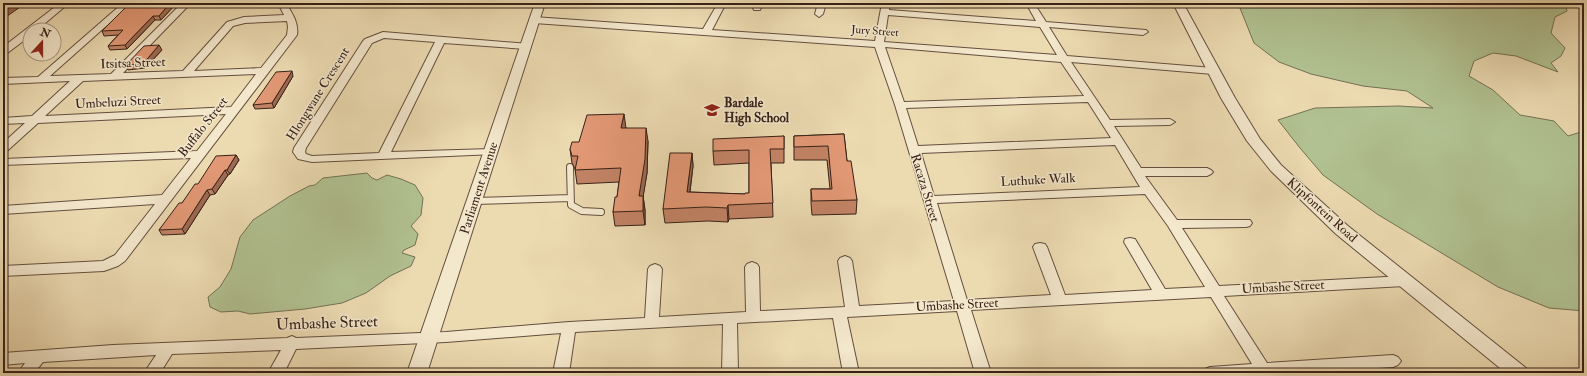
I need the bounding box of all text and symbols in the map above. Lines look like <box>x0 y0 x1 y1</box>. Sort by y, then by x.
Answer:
north arrow <box>22 22 62 62</box>
street label: Jury Street <box>850 23 900 40</box>
text: N <box>38 25 53 41</box>
street label: Hlongwane Crescent <box>283 44 353 144</box>
street label: Itsitsa Street <box>100 54 166 72</box>
street label: Umbeluzi Street <box>75 92 161 112</box>
street label: Buffalo Street <box>175 94 231 160</box>
place label: Bardale High School <box>724 95 790 127</box>
school or university icon: Bardale High School <box>703 101 721 119</box>
street label: Parliament Avenue <box>457 139 502 236</box>
street label: Racaza Street <box>907 152 943 224</box>
street label: Luthuke Walk <box>1000 170 1077 190</box>
street label: Klipfontein Road <box>1283 174 1361 247</box>
street label: Umbashe Street <box>1241 277 1325 297</box>
street label: Umbashe Street <box>915 295 999 315</box>
street label: Umbashe Street <box>276 311 378 335</box>

